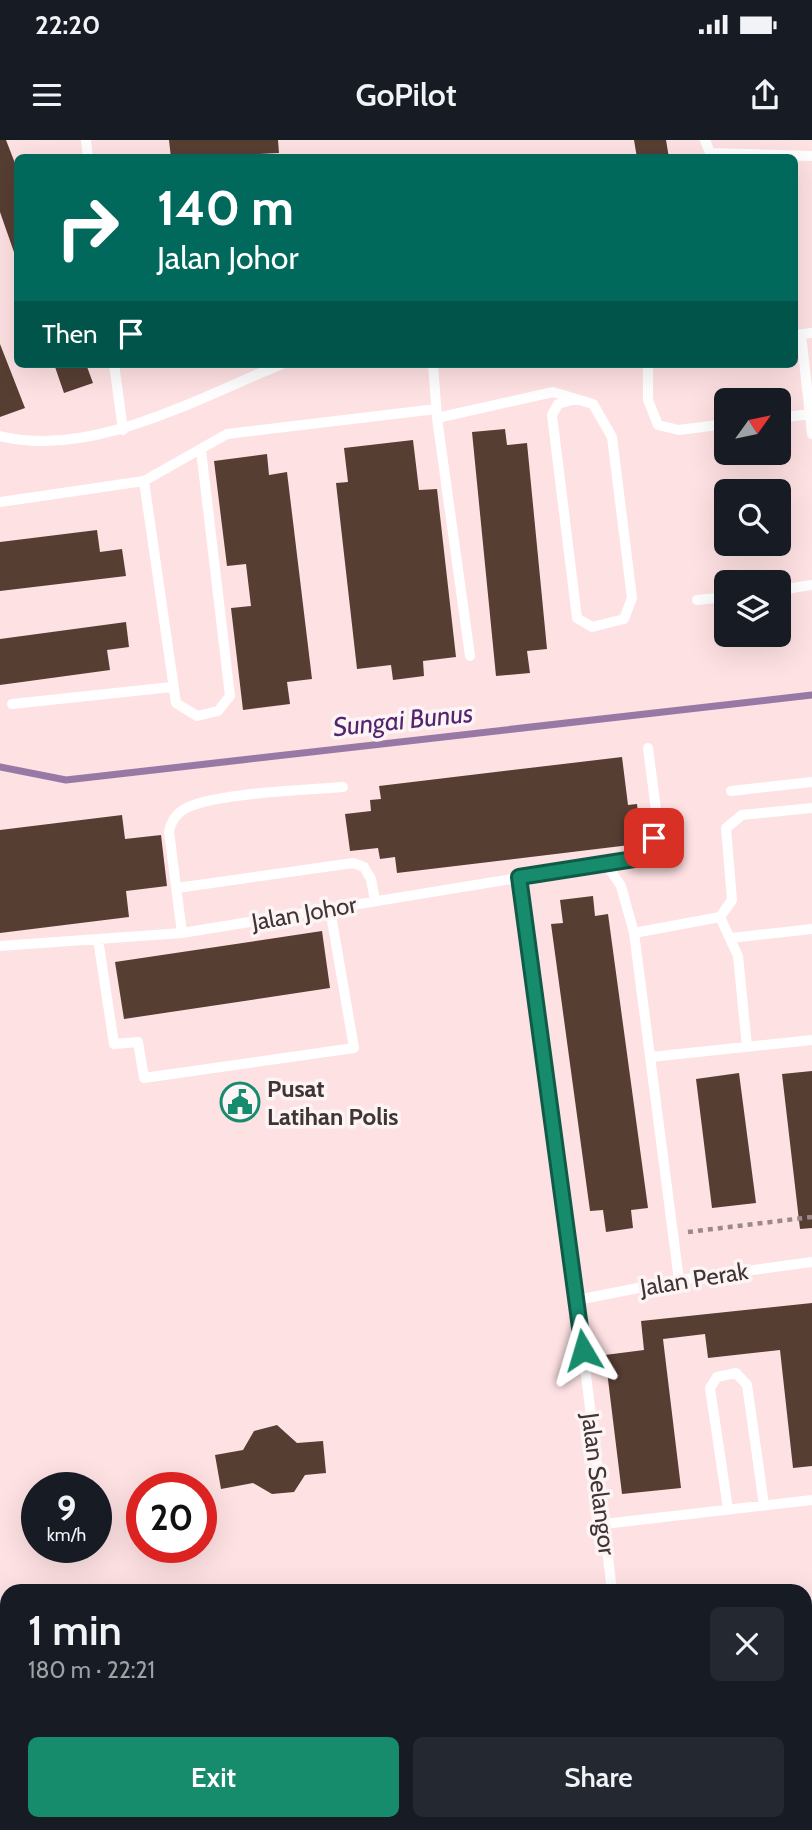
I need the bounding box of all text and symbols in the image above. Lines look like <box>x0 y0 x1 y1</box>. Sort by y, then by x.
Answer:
text: 22:20 <box>35 9 100 41</box>
text: GoPilot <box>355 75 457 114</box>
icon: menu <box>28 76 66 114</box>
icon: share <box>746 76 784 114</box>
text: 140 m <box>157 178 294 237</box>
icon: right <box>42 182 133 273</box>
text: Jalan Johor <box>157 238 299 277</box>
icon: arrive <box>112 315 150 353</box>
text: Then <box>42 318 98 350</box>
north arrow <box>714 388 791 466</box>
map controls <box>714 388 791 647</box>
button: search <box>714 479 791 556</box>
button: layers <box>714 570 791 647</box>
water label: Sungai Bunus <box>331 697 475 743</box>
pin <box>624 808 684 868</box>
icon: arrive <box>635 819 673 857</box>
street label: Jalan Johor <box>248 889 359 937</box>
place label: Pusat Latihan Polis <box>267 1074 399 1131</box>
public building icon: Pusat Latihan Polis <box>219 1081 261 1123</box>
street label: Jalan Perak <box>637 1256 750 1302</box>
position arrow <box>546 1313 620 1387</box>
street label: Jalan Selangor <box>576 1410 622 1557</box>
speed limit sign: 20 <box>126 1472 217 1563</box>
text: 9 <box>57 1487 76 1530</box>
text: km/h <box>47 1524 86 1546</box>
text: 1 min <box>28 1604 122 1656</box>
button: close <box>710 1607 784 1681</box>
text: 180 m · 22:21 <box>28 1656 155 1684</box>
button: Exit <box>28 1737 399 1817</box>
button: Share <box>413 1737 784 1817</box>

